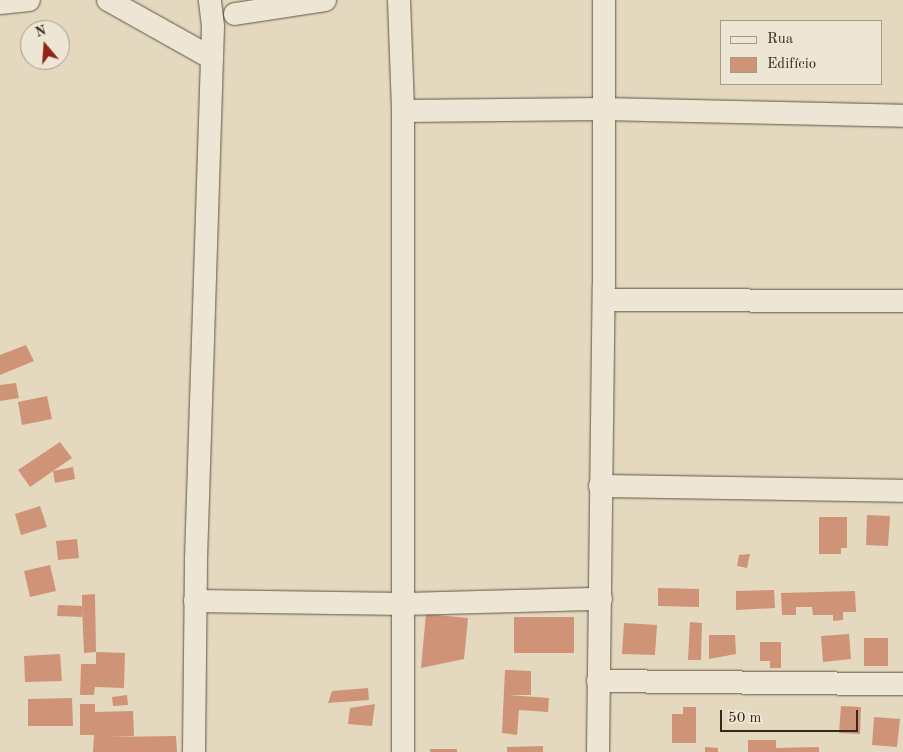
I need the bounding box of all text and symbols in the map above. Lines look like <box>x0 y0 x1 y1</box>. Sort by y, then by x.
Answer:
north arrow <box>20 20 70 70</box>
legend <box>720 20 883 85</box>
text: N <box>33 23 48 40</box>
text: Rua <box>767 32 793 47</box>
text: Edifício <box>767 57 816 72</box>
scale bar <box>723 700 860 732</box>
text: 50 m <box>728 711 762 726</box>

